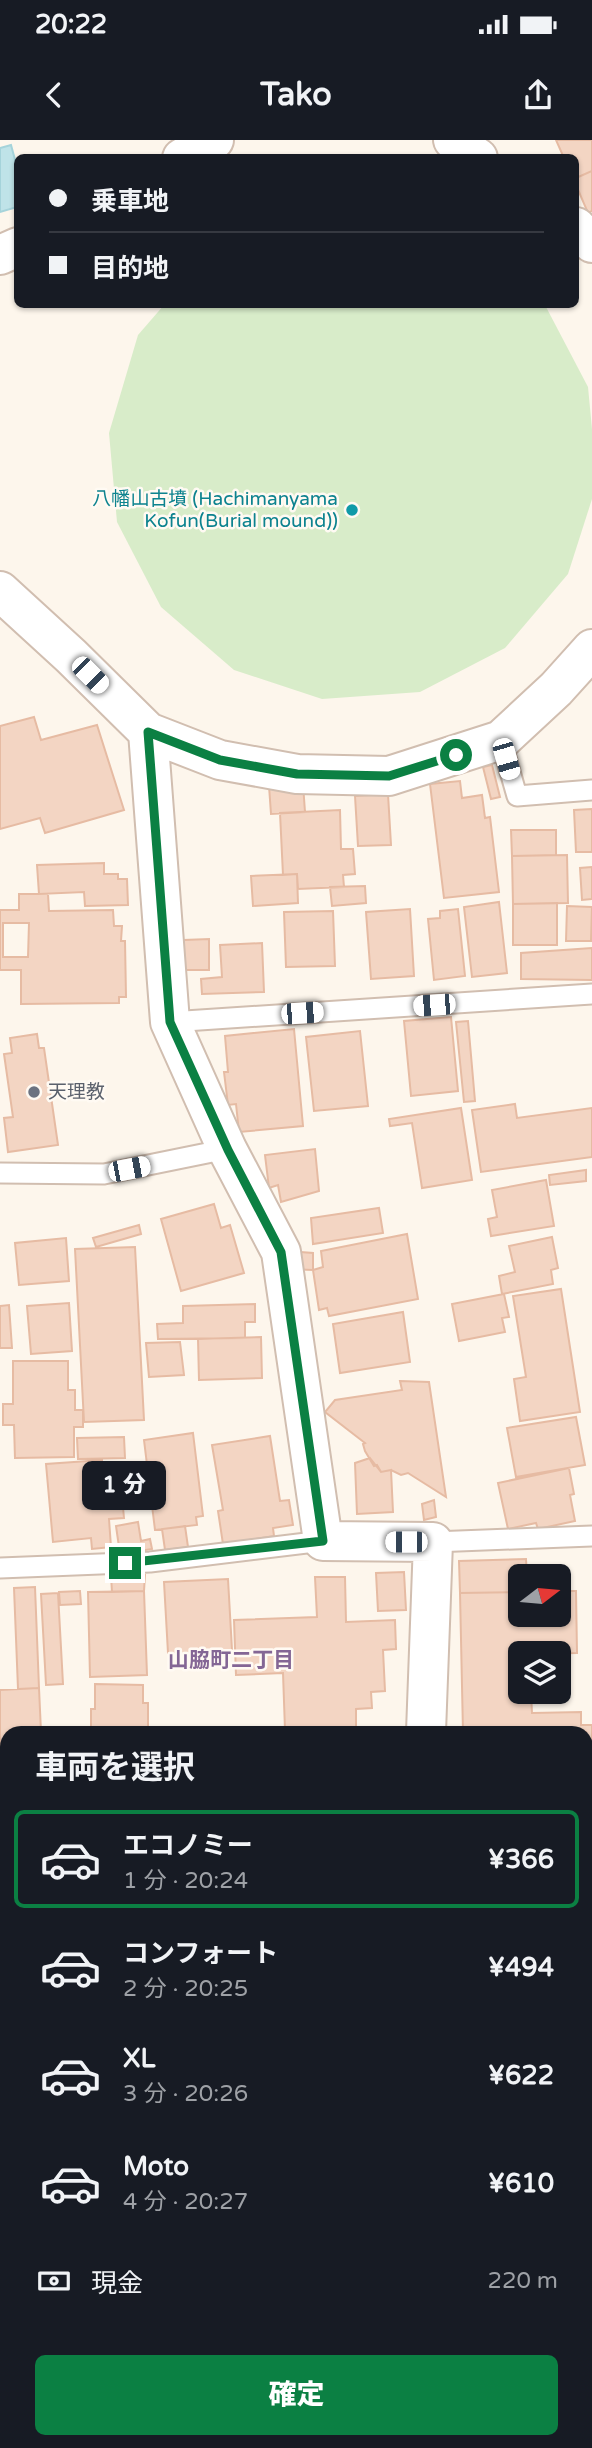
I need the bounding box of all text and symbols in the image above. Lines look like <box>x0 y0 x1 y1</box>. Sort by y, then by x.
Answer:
text: 20:22 <box>35 9 107 40</box>
icon: back <box>35 76 73 114</box>
text: Tako <box>260 76 332 114</box>
icon: share <box>519 76 557 114</box>
text: 乗車地 <box>91 186 169 217</box>
text: 目的地 <box>91 253 169 284</box>
place label: 八幡山古墳 (Hachimanyama Kofun(Burial mound)) <box>92 488 338 532</box>
marker: 八幡山古墳 (Hachimanyama Kofun(Burial mound)) <box>344 502 360 518</box>
car <box>68 653 113 697</box>
car <box>491 736 522 782</box>
route start <box>440 739 472 771</box>
car <box>413 993 456 1017</box>
car <box>281 1001 324 1025</box>
place label: 天理教 <box>48 1081 105 1103</box>
marker: 天理教 <box>26 1084 42 1100</box>
car <box>107 1155 152 1183</box>
callout: 1 分 <box>83 1462 167 1510</box>
text: 1 分 <box>102 1471 146 1499</box>
car <box>386 1532 428 1553</box>
route end <box>109 1547 141 1579</box>
north arrow <box>508 1564 570 1628</box>
map controls <box>508 1564 571 1704</box>
button: layers <box>508 1641 571 1704</box>
district label: 山脇町二丁目 <box>168 1648 294 1673</box>
text: 車両を選択 <box>35 1749 195 1787</box>
icon: car <box>39 1828 102 1891</box>
text: エコノミー <box>123 1830 253 1861</box>
text: ¥366 <box>488 1844 554 1875</box>
text: 1 分 · 20:24 <box>123 1867 248 1895</box>
icon: car <box>39 1936 102 1999</box>
text: コンフォート <box>123 1938 278 1969</box>
text: ¥494 <box>488 1952 554 1983</box>
text: 2 分 · 20:25 <box>123 1975 248 2003</box>
text: XL <box>123 2043 155 2074</box>
icon: car <box>39 2044 102 2107</box>
text: ¥622 <box>488 2060 554 2091</box>
text: 3 分 · 20:26 <box>123 2080 248 2108</box>
text: Moto <box>123 2151 189 2182</box>
icon: car <box>39 2152 102 2215</box>
text: ¥610 <box>488 2168 554 2199</box>
text: 4 分 · 20:27 <box>123 2188 248 2216</box>
icon: cash <box>35 2262 73 2300</box>
text: 220 m <box>488 2267 558 2295</box>
text: 現金 <box>91 2268 143 2299</box>
button: 確定 <box>35 2355 558 2435</box>

